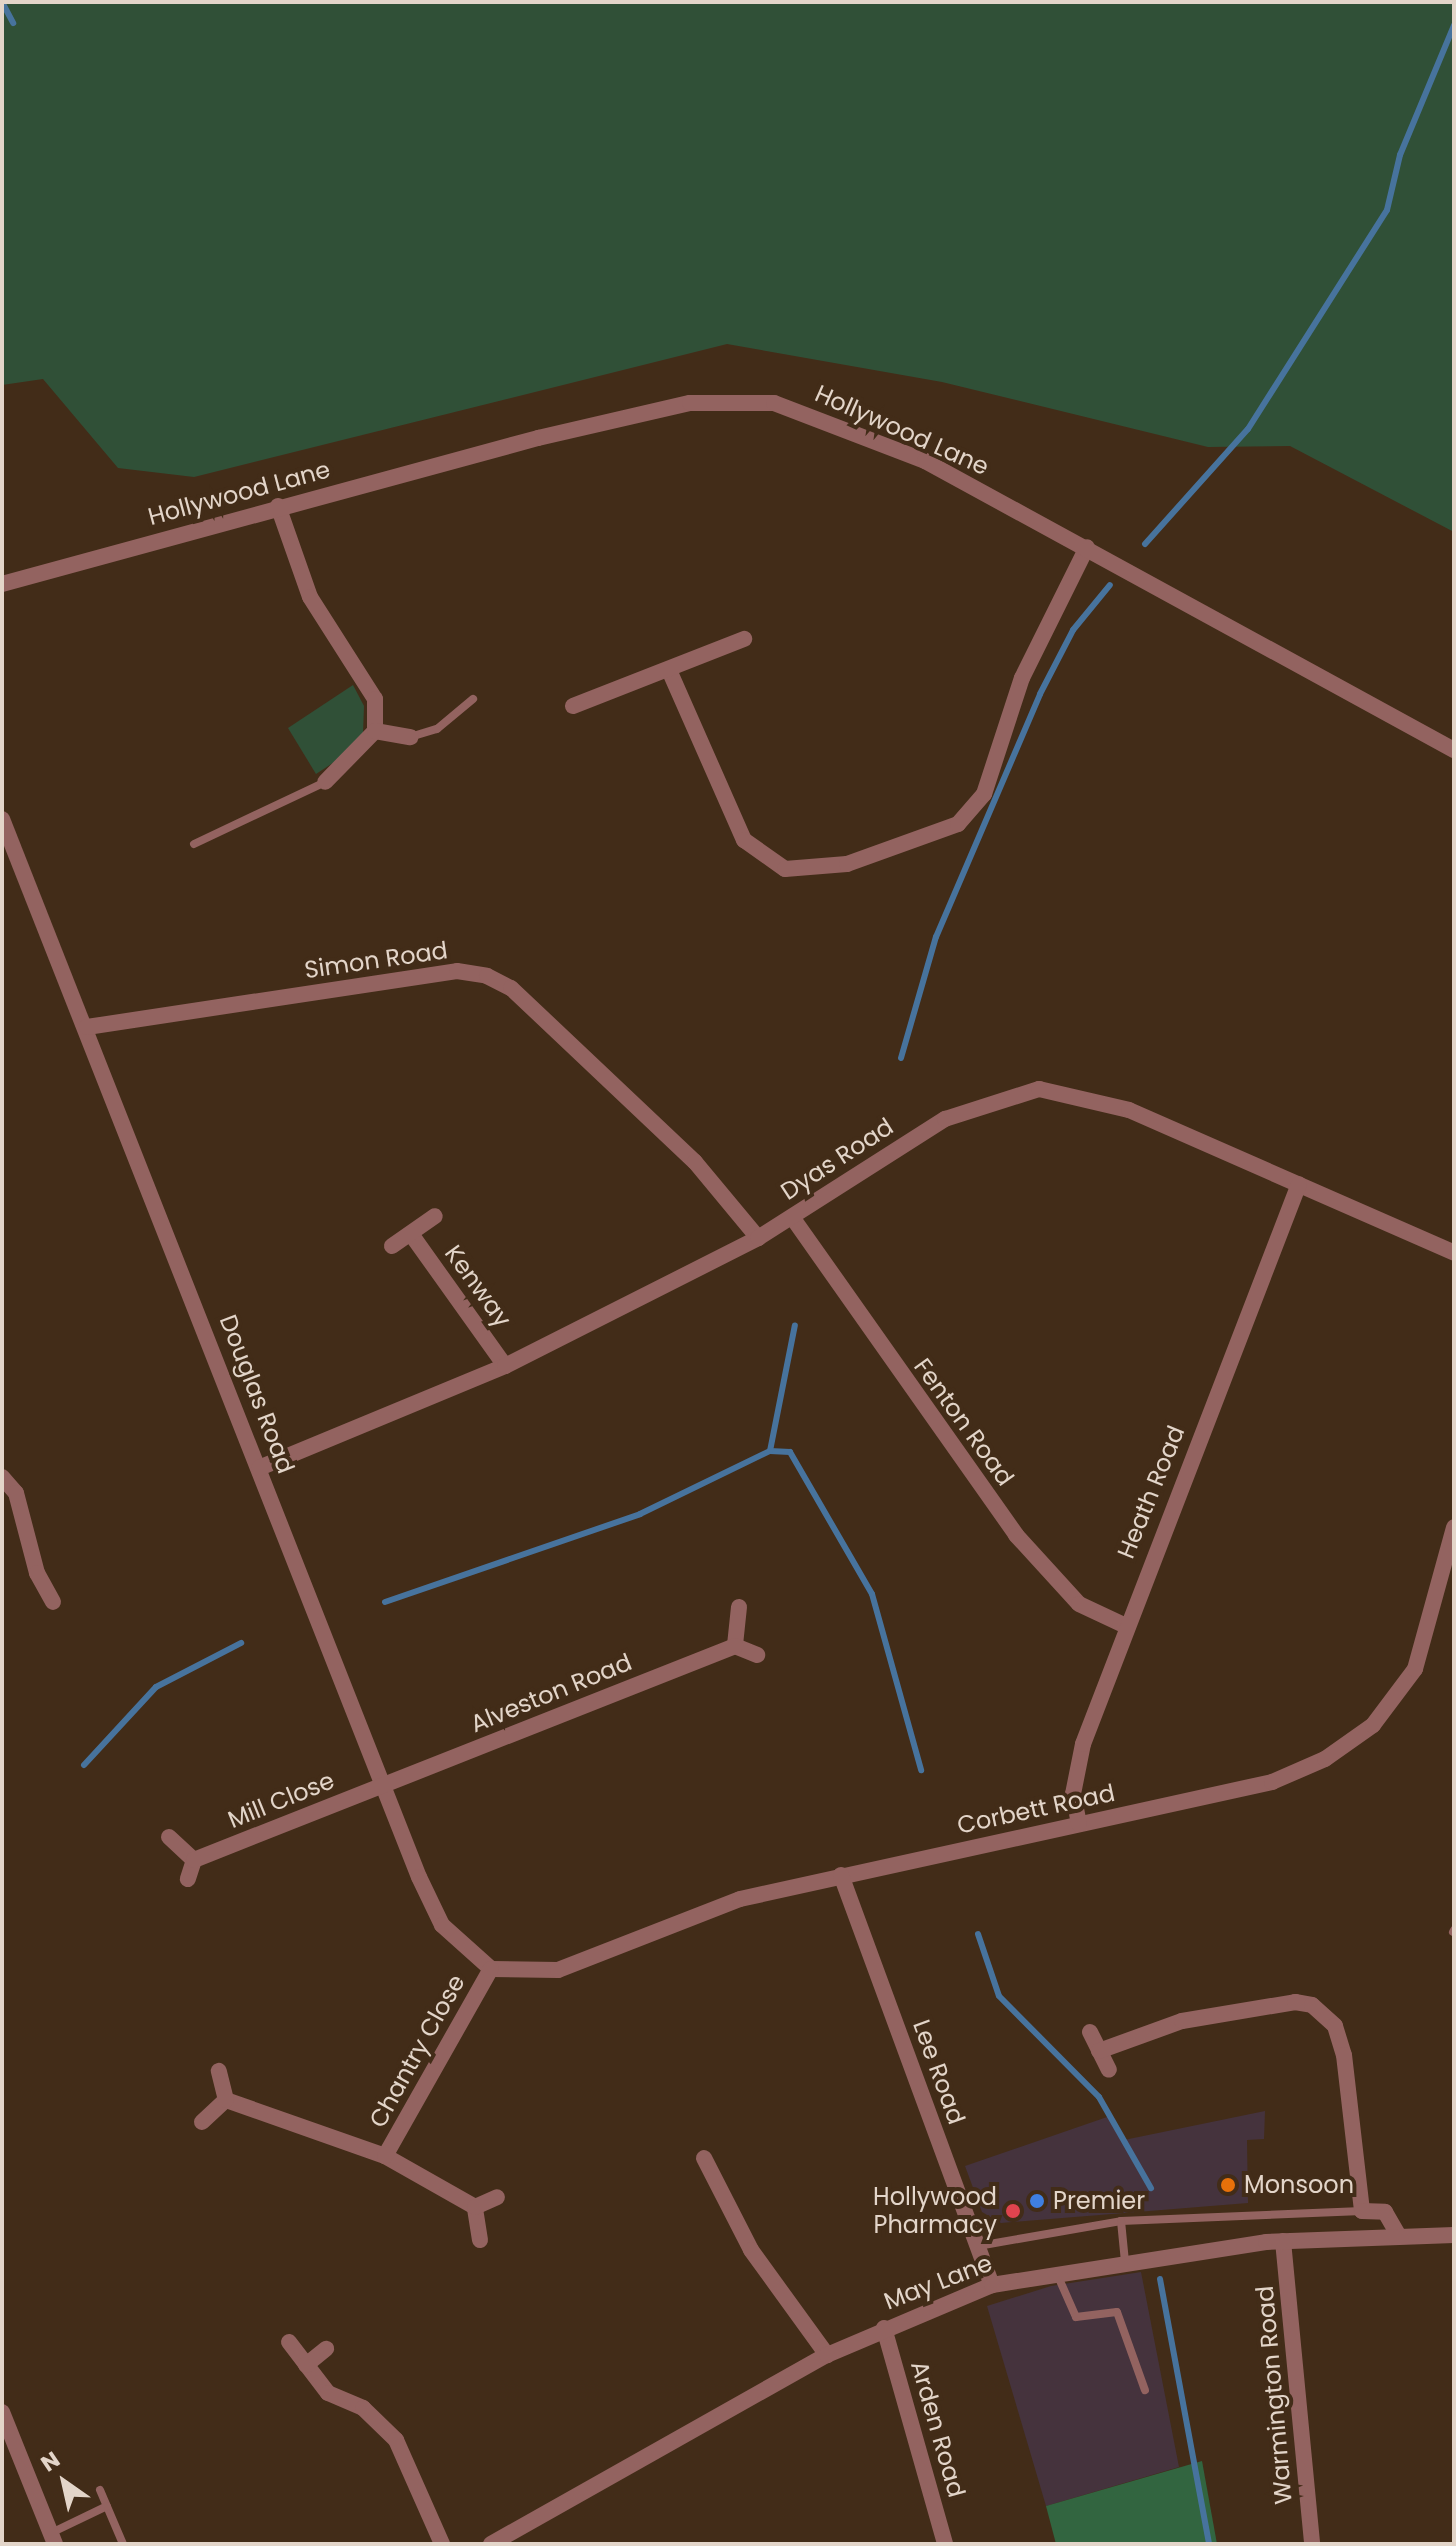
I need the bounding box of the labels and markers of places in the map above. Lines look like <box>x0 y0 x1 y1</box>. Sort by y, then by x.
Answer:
place label: Monsoon <box>1244 2171 1354 2199</box>
marker: Monsoon <box>1219 2176 1237 2194</box>
place label: Hollywood Pharmacy <box>873 2183 997 2239</box>
place label: Premier <box>1053 2187 1145 2215</box>
marker: Premier <box>1028 2192 1046 2210</box>
marker: Hollywood Pharmacy <box>1004 2202 1022 2220</box>

